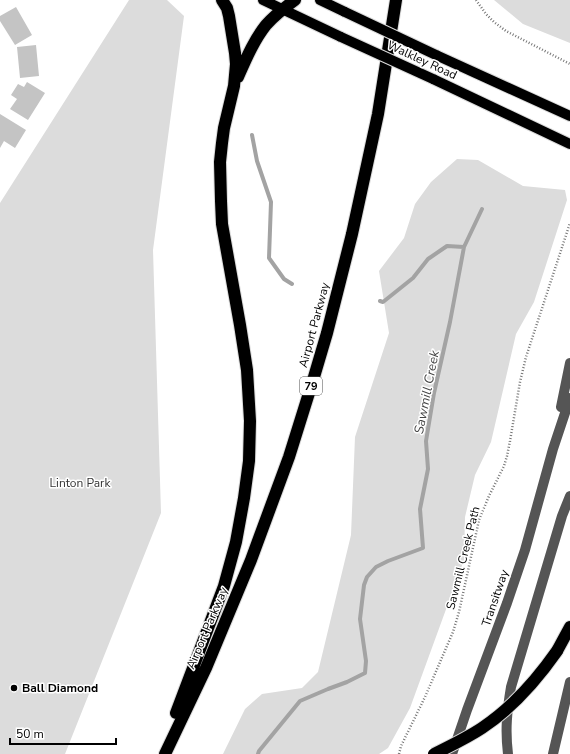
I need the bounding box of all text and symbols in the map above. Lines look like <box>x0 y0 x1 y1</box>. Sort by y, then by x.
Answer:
street label: Walkley Road <box>384 37 460 83</box>
street label: Airport Parkway <box>295 280 333 369</box>
water label: Sawmill Creek <box>410 348 444 435</box>
road number: 79 <box>300 377 322 395</box>
park label: Linton Park <box>50 475 111 491</box>
street label: Sawmill Creek Path <box>442 505 484 611</box>
street label: Transitway <box>478 567 512 628</box>
street label: Airport Parkway <box>183 584 232 671</box>
place label: Ball Diamond <box>22 680 98 696</box>
marker: Ball Diamond <box>9 683 19 693</box>
scale bar <box>10 720 116 746</box>
text: 50 m <box>16 726 44 742</box>

